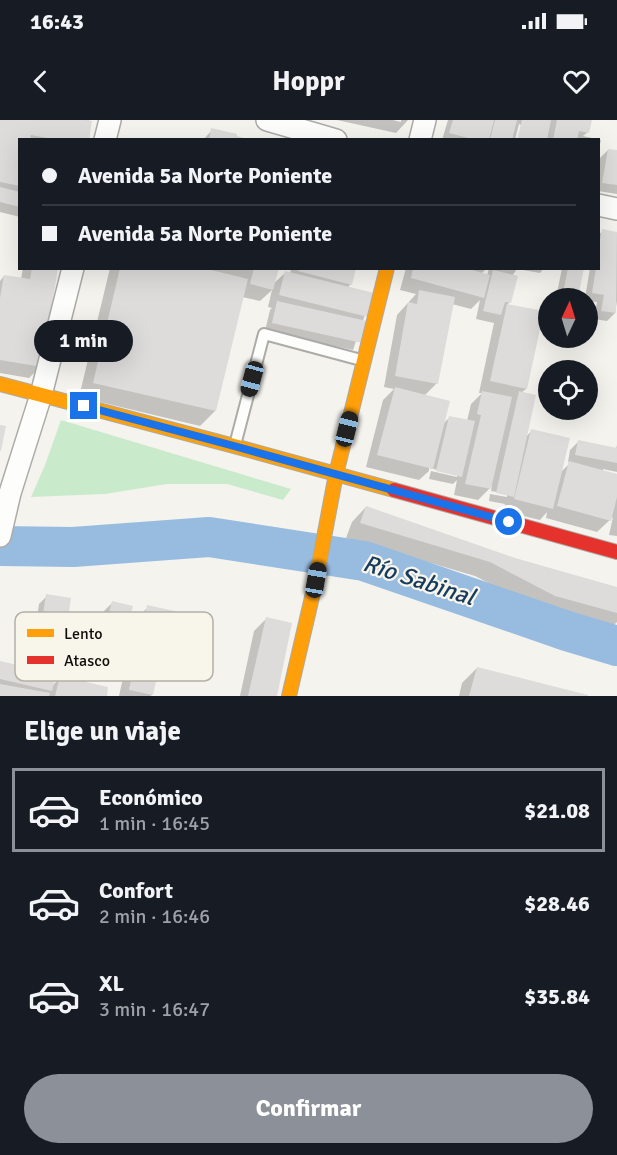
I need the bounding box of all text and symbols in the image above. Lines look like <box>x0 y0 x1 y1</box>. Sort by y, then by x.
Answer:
text: 16:43 <box>30 8 84 35</box>
icon: back <box>24 65 57 98</box>
text: Hoppr <box>272 65 345 98</box>
icon: heart <box>560 65 593 98</box>
text: Avenida 5a Norte Poniente <box>78 162 332 189</box>
text: Avenida 5a Norte Poniente <box>78 220 332 247</box>
north arrow <box>538 288 598 348</box>
map controls <box>538 288 598 420</box>
callout: 1 min <box>34 319 134 361</box>
text: 1 min <box>59 328 108 353</box>
car <box>239 359 265 399</box>
button: locate <box>538 360 598 420</box>
route end <box>70 392 97 419</box>
car <box>334 409 360 449</box>
route start <box>495 508 522 535</box>
water label: Río Sabinal <box>359 548 480 613</box>
car <box>304 561 328 599</box>
legend <box>15 612 213 681</box>
text: Lento <box>64 624 102 644</box>
text: Atasco <box>64 651 110 671</box>
text: Elige un viaje <box>24 715 181 748</box>
icon: car <box>27 783 81 837</box>
text: Económico <box>99 784 203 811</box>
text: $21.08 <box>524 797 590 824</box>
text: 1 min · 16:45 <box>99 811 210 836</box>
icon: car <box>27 876 81 930</box>
text: Confort <box>99 877 173 904</box>
text: $28.46 <box>524 890 590 917</box>
text: 2 min · 16:46 <box>99 904 210 929</box>
icon: car <box>27 969 81 1023</box>
text: XL <box>99 970 124 997</box>
text: $35.84 <box>524 983 590 1010</box>
text: 3 min · 16:47 <box>99 997 210 1022</box>
button: Confirmar <box>24 1074 593 1143</box>

